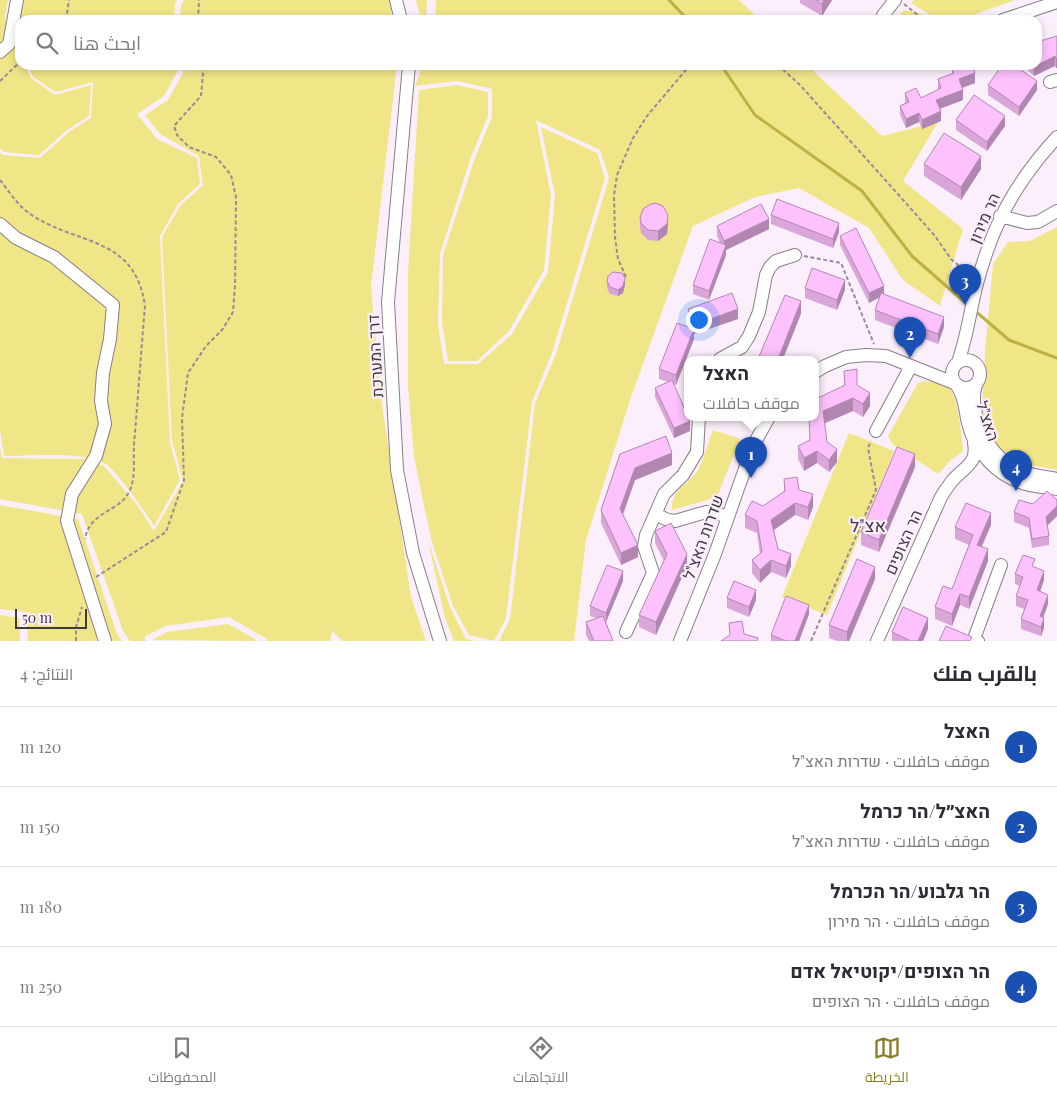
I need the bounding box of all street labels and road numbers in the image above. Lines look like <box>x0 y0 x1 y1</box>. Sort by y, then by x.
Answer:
street label: הר מירון <box>963 189 1004 246</box>
street label: דרך המערכת <box>362 314 387 398</box>
street label: האצ"ל <box>972 398 1005 444</box>
street label: שדרות האצ"ל <box>677 491 728 582</box>
street label: הר הצופים <box>879 506 926 578</box>

